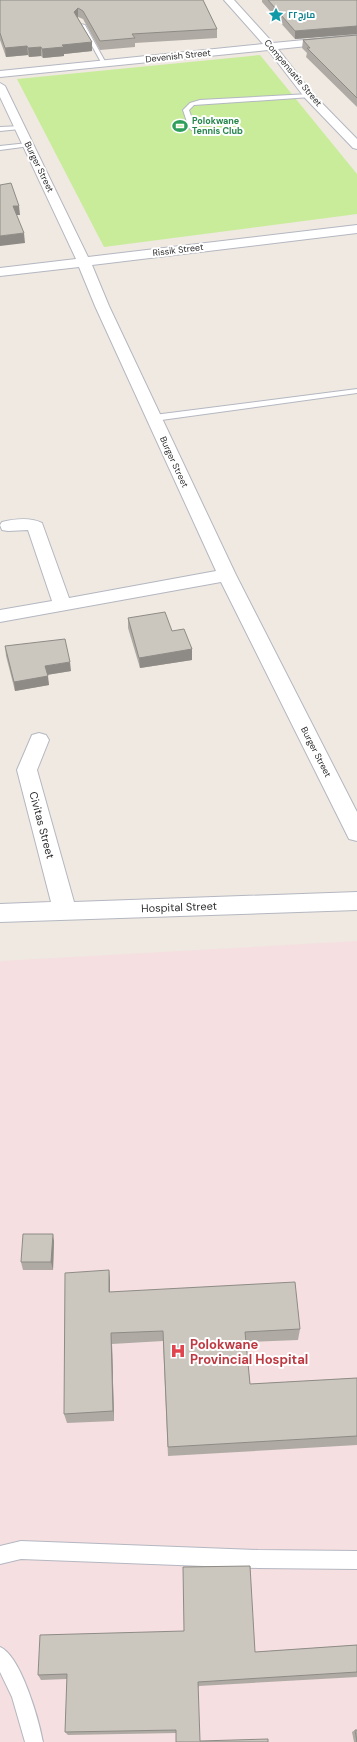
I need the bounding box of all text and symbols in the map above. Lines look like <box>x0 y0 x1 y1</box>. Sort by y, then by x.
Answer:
place icon: ۲۲مارچ <box>267 6 285 24</box>
place label: ۲۲مارچ <box>288 9 315 22</box>
street label: Compensatie Street <box>261 37 325 109</box>
street label: Devenish Street <box>145 47 212 65</box>
place label: Polokwane Tennis Club <box>192 115 243 137</box>
sports icon: Polokwane Tennis Club <box>171 117 189 135</box>
street label: Burger Street <box>22 140 57 195</box>
street label: Rissik Street <box>152 241 205 259</box>
street label: Burger Street <box>157 435 191 490</box>
street label: Burger Street <box>298 725 334 780</box>
street label: Civitas Street <box>26 790 58 860</box>
street label: Hospital Street <box>141 899 217 915</box>
place label: Polokwane Provincial Hospital <box>190 1336 308 1368</box>
hospital icon: Polokwane Provincial Hospital <box>169 1342 187 1360</box>

